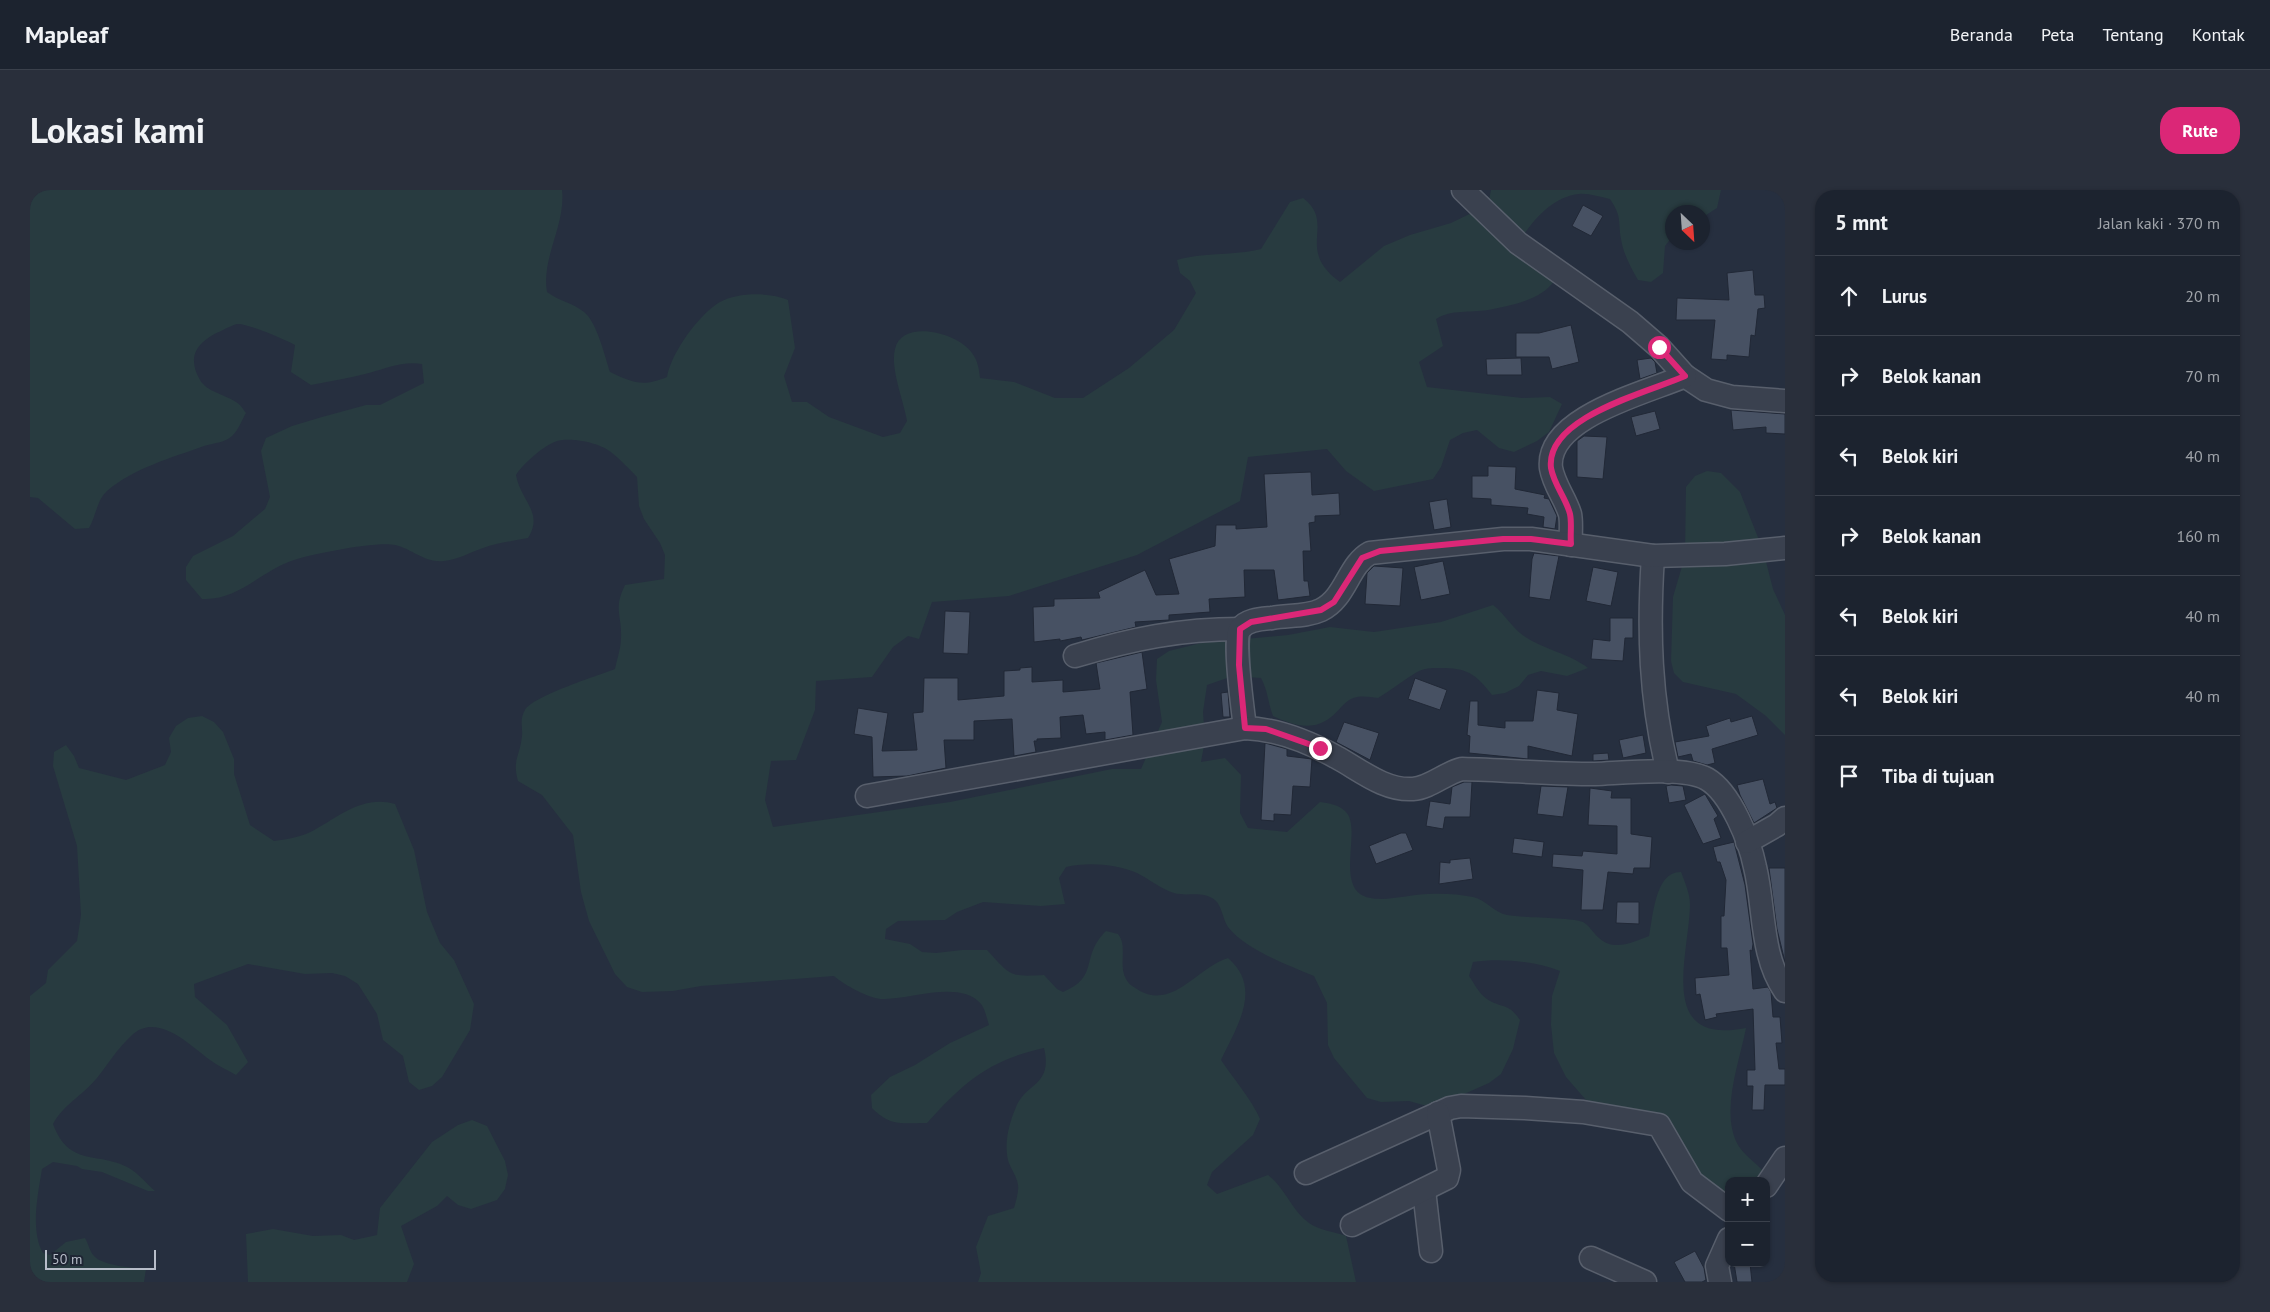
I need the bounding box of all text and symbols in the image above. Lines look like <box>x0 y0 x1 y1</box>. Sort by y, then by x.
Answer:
text: Mapleaf <box>25 19 108 50</box>
text: Beranda <box>1950 23 2013 46</box>
text: Peta <box>2041 23 2075 46</box>
text: Tentang <box>2103 23 2164 46</box>
text: Kontak <box>2192 23 2245 46</box>
text: Lokasi kami <box>30 107 205 153</box>
button: Rute <box>2160 107 2240 154</box>
north arrow <box>1665 205 1710 250</box>
text: 5 mnt <box>1835 209 1888 236</box>
text: Jalan kaki · 370 m <box>2098 213 2220 233</box>
icon: ahead <box>1835 282 1863 310</box>
text: Lurus <box>1882 284 1927 308</box>
text: 20 m <box>2185 286 2220 306</box>
route start <box>1648 336 1671 359</box>
icon: right <box>1835 362 1863 390</box>
text: Belok kanan <box>1882 364 1981 388</box>
text: 70 m <box>2185 366 2220 386</box>
icon: left <box>1835 442 1863 470</box>
text: Belok kiri <box>1882 444 1958 468</box>
text: 40 m <box>2185 446 2220 466</box>
icon: right <box>1835 522 1863 550</box>
text: Belok kanan <box>1882 524 1981 548</box>
text: 160 m <box>2177 526 2220 546</box>
icon: left <box>1835 602 1863 630</box>
text: Belok kiri <box>1882 604 1958 628</box>
text: 40 m <box>2185 606 2220 626</box>
icon: left <box>1835 682 1863 710</box>
text: Belok kiri <box>1882 684 1958 708</box>
text: 40 m <box>2185 686 2220 706</box>
route end <box>1309 737 1332 760</box>
icon: arrive <box>1835 762 1863 790</box>
text: Tiba di tujuan <box>1882 764 1994 788</box>
map controls <box>1725 1177 1770 1267</box>
button: + <box>1725 1177 1770 1222</box>
button: − <box>1725 1222 1770 1267</box>
scale bar <box>45 1247 156 1270</box>
text: 50 m <box>52 1250 82 1268</box>

